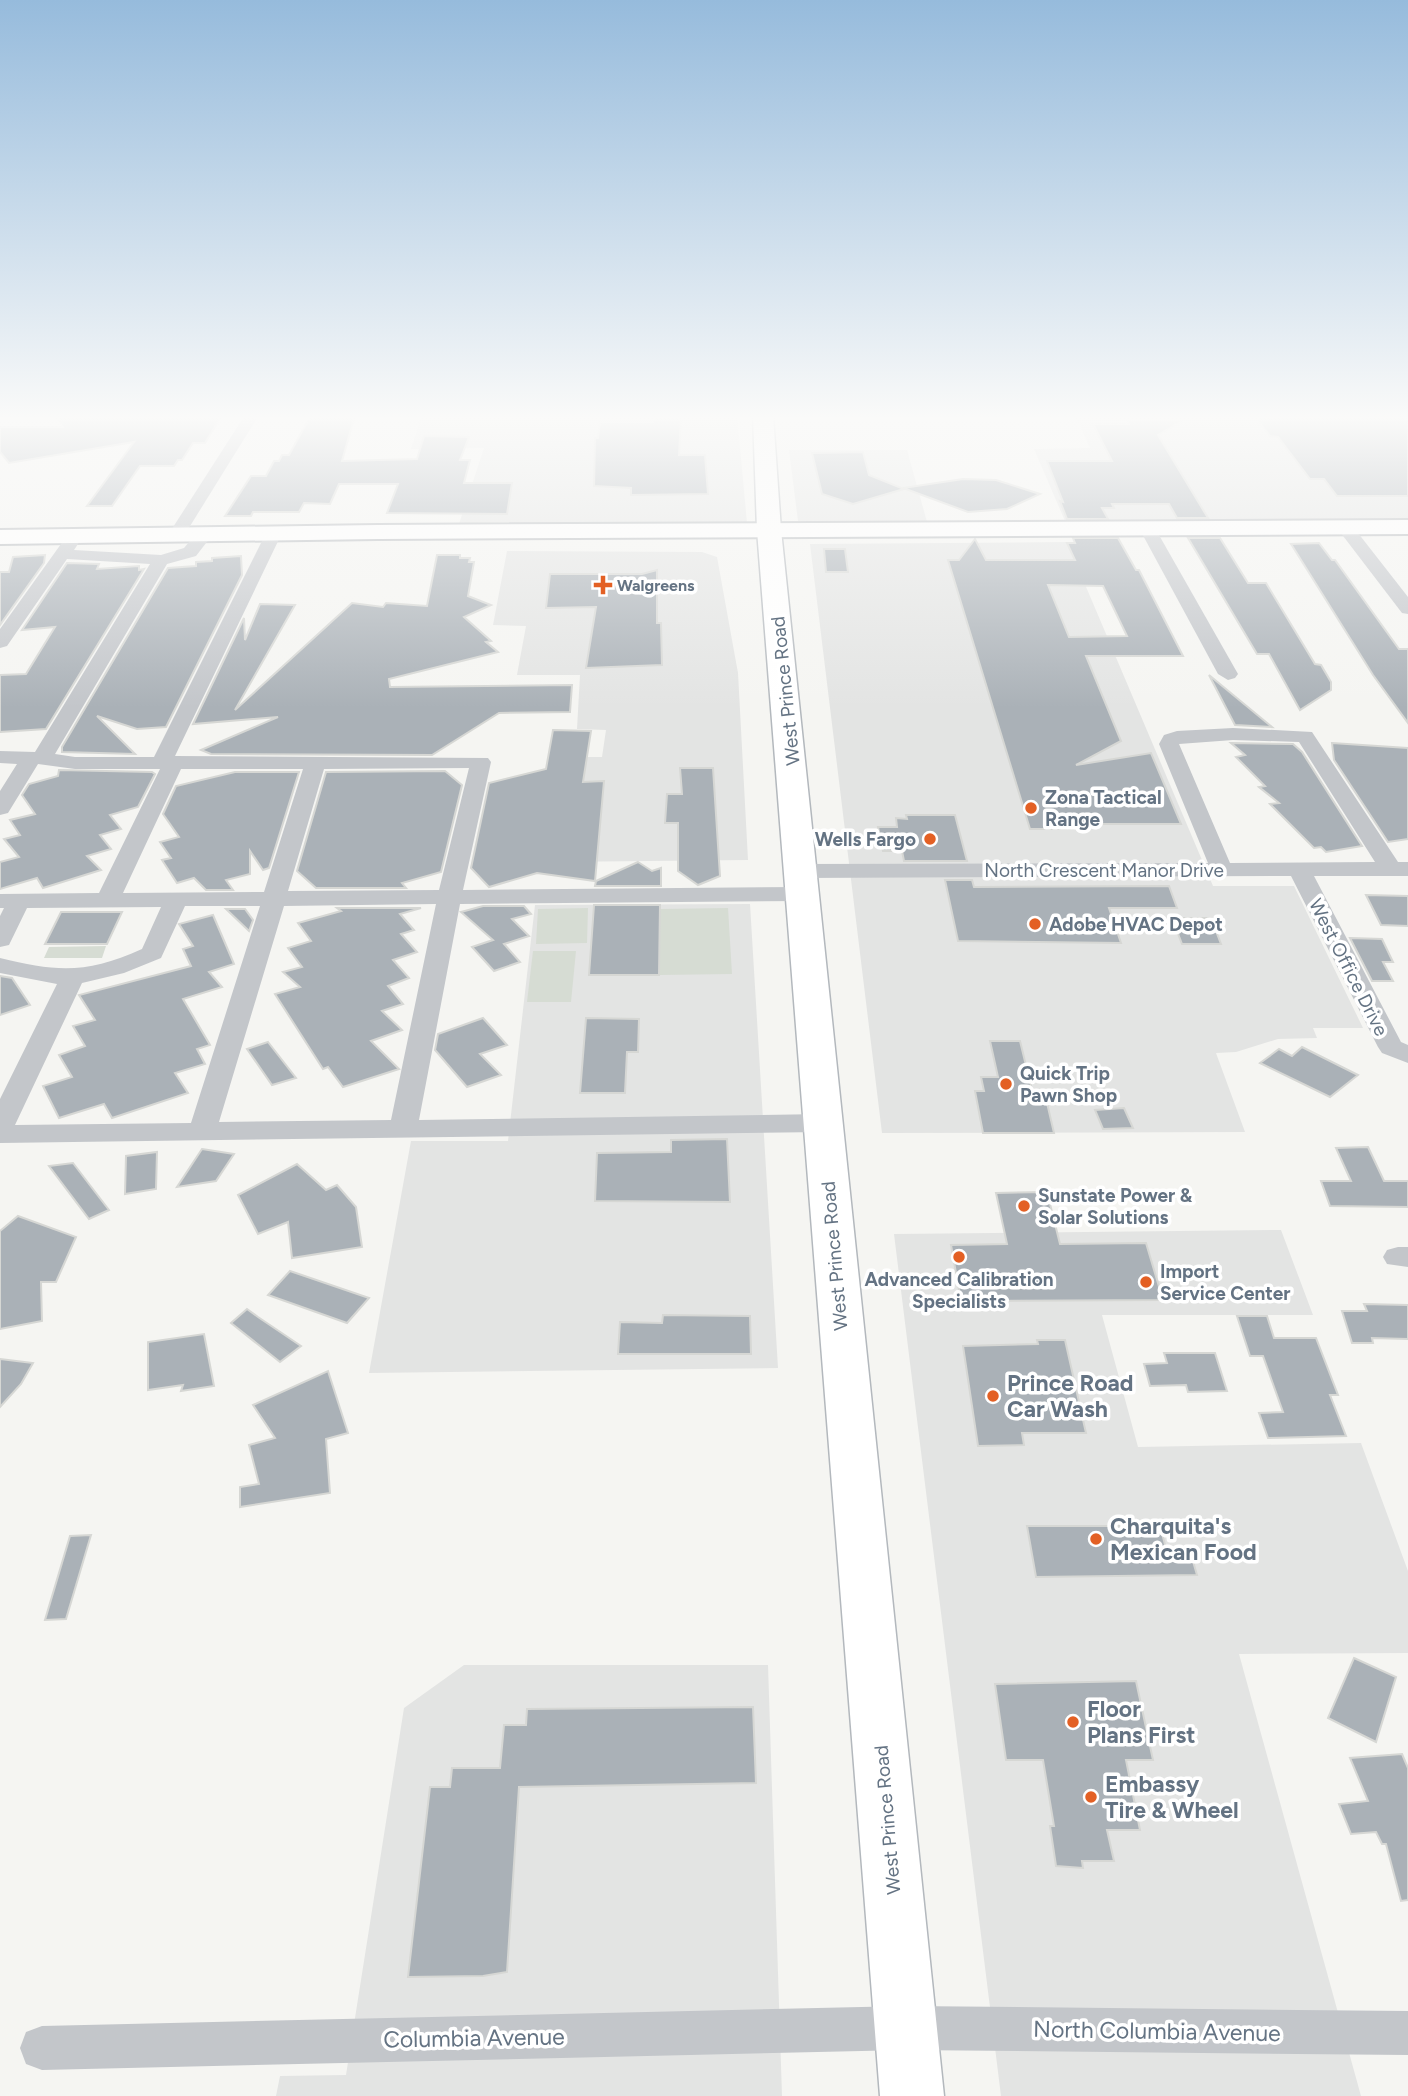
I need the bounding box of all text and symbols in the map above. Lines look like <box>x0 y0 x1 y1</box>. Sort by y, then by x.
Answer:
place label: Walgreens <box>617 576 695 595</box>
marker: Walgreens <box>595 577 611 593</box>
street label: West Prince Road <box>766 615 805 767</box>
place label: Zona Tactical Range <box>1045 786 1162 831</box>
marker: Zona Tactical Range <box>1023 800 1039 816</box>
place label: Wells Fargo <box>815 828 916 851</box>
marker: Wells Fargo <box>922 831 938 847</box>
street label: North Crescent Manor Drive <box>984 859 1224 882</box>
street label: West Office Drive <box>1304 895 1393 1040</box>
place label: Adobe HVAC Depot <box>1049 913 1223 936</box>
marker: Adobe HVAC Depot <box>1027 916 1043 932</box>
place label: Quick Trip Pawn Shop <box>1020 1062 1117 1107</box>
marker: Quick Trip Pawn Shop <box>998 1076 1014 1092</box>
street label: West Prince Road <box>817 1180 852 1332</box>
place label: Sunstate Power & Solar Solutions <box>1038 1184 1193 1229</box>
marker: Sunstate Power & Solar Solutions <box>1016 1198 1032 1214</box>
marker: Advanced Calibration Specialists <box>951 1249 967 1265</box>
place label: Import Service Center <box>1160 1260 1291 1305</box>
place label: Advanced Calibration Specialists <box>864 1268 1054 1313</box>
marker: Import Service Center <box>1138 1274 1154 1290</box>
place label: Prince Road Car Wash <box>1007 1369 1134 1423</box>
marker: Prince Road Car Wash <box>985 1388 1001 1404</box>
place label: Charquita's Mexican Food <box>1110 1512 1257 1566</box>
marker: Charquita's Mexican Food <box>1088 1531 1104 1547</box>
place label: Floor Plans First <box>1087 1695 1196 1749</box>
marker: Floor Plans First <box>1065 1714 1081 1730</box>
street label: West Prince Road <box>870 1744 905 1896</box>
place label: Embassy Tire & Wheel <box>1105 1770 1239 1824</box>
marker: Embassy Tire & Wheel <box>1083 1789 1099 1805</box>
street label: North Columbia Avenue <box>1033 2015 1281 2047</box>
street label: Columbia Avenue <box>383 2022 565 2054</box>

